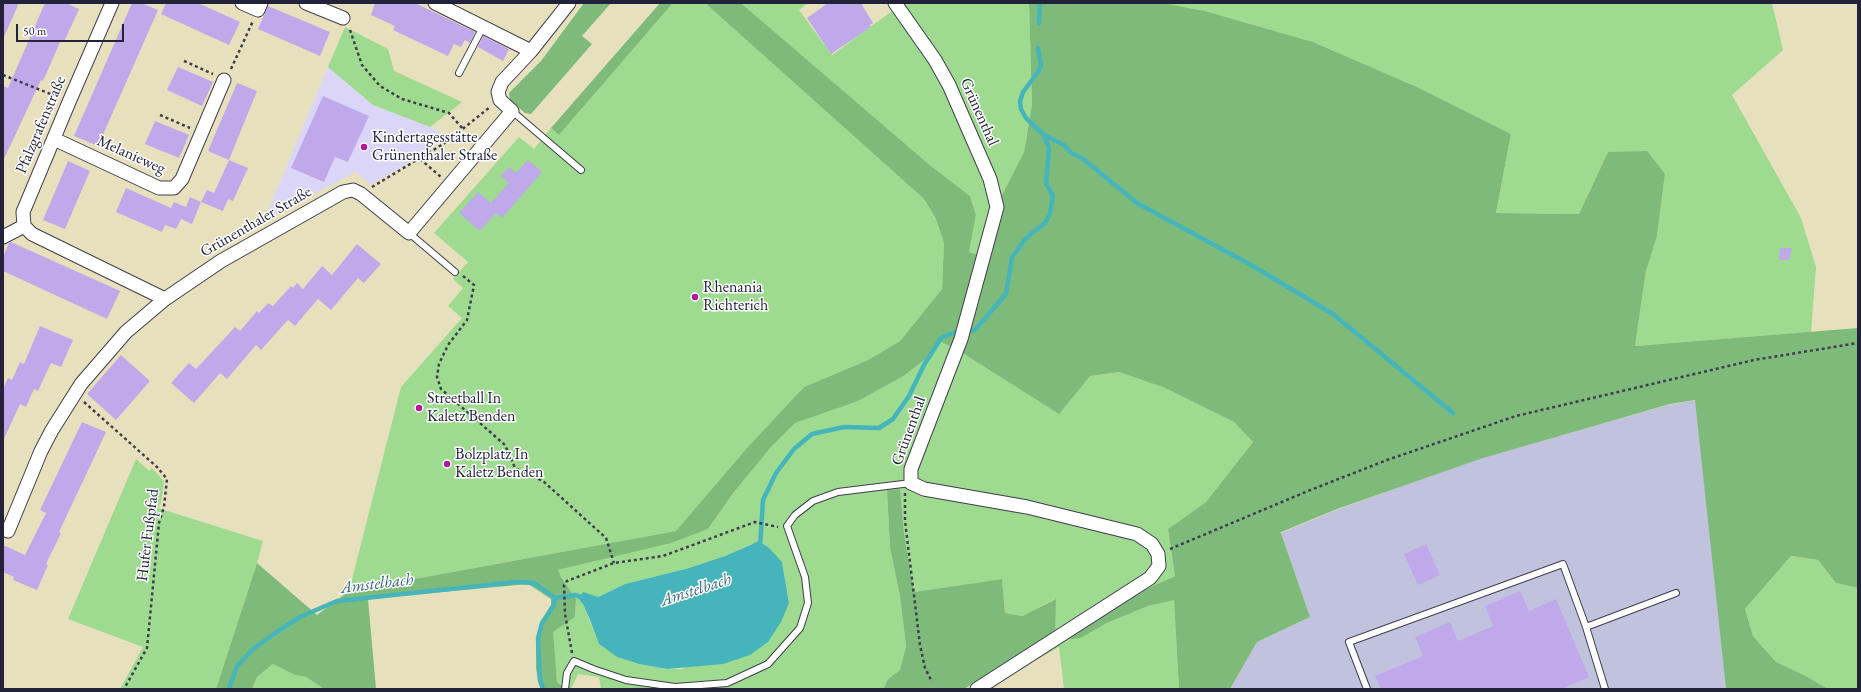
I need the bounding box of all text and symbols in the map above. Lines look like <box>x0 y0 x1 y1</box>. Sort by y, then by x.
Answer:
scale bar <box>18 16 126 42</box>
text: 50 m <box>23 23 46 39</box>
street label: Pfalzgrafenstraße <box>12 73 70 177</box>
street label: Grünenthal <box>956 75 1002 149</box>
place label: Kindertagesstätte Grünenthaler Straße <box>372 128 497 166</box>
street label: Melanieweg <box>94 131 168 179</box>
marker: Kindertagesstätte Grünenthaler Straße <box>359 142 369 152</box>
street label: Grünenthaler Straße <box>197 182 315 262</box>
place label: Rhenania Richterich <box>703 278 768 316</box>
marker: Rhenania Richterich <box>690 292 700 302</box>
place label: Streetball In Kaletz Benden <box>427 389 515 427</box>
street label: Grünenthal <box>888 394 930 468</box>
marker: Streetball In Kaletz Benden <box>414 403 424 413</box>
place label: Bolzplatz In Kaletz Benden <box>455 445 543 483</box>
marker: Bolzplatz In Kaletz Benden <box>442 459 452 469</box>
street label: Hufer Fußpfad <box>133 488 163 582</box>
water label: Amstelbach <box>339 569 415 599</box>
water label: Amstelbach <box>658 569 734 611</box>

